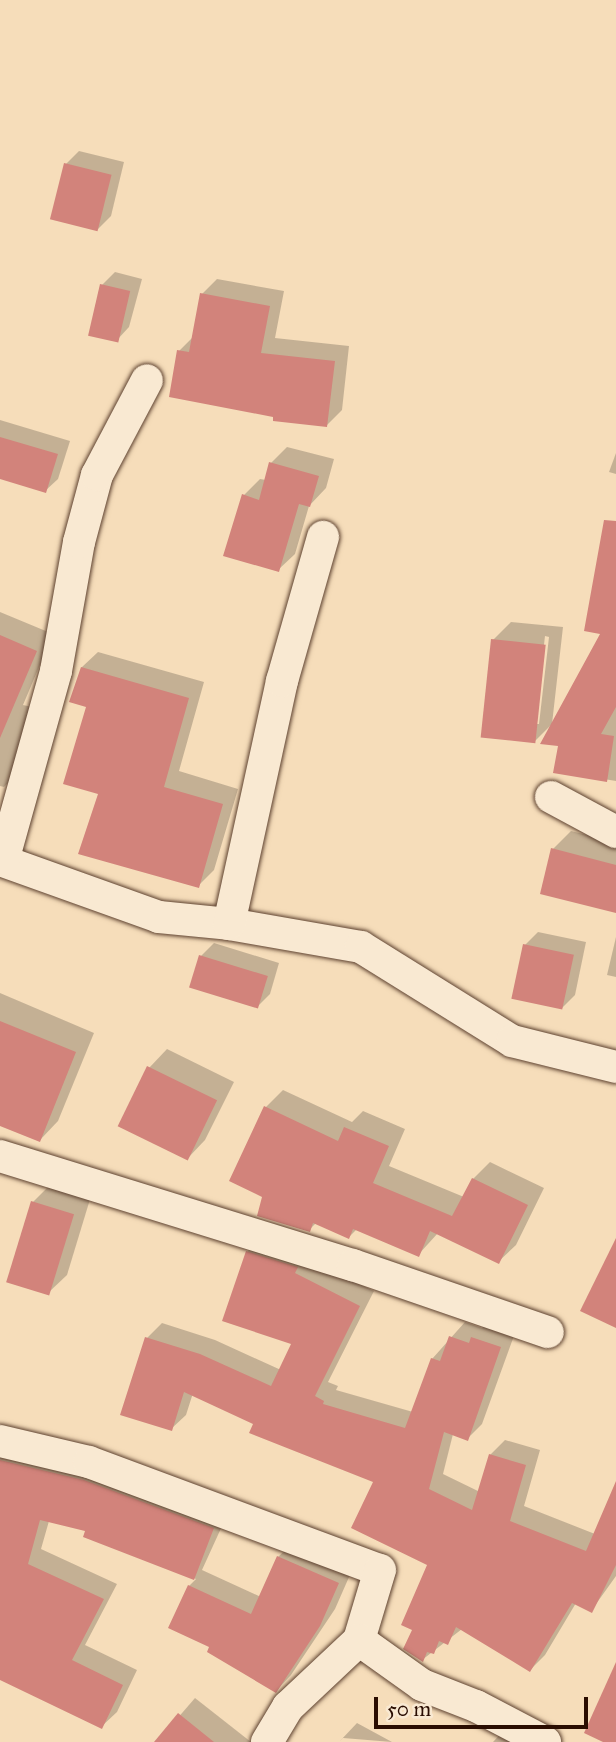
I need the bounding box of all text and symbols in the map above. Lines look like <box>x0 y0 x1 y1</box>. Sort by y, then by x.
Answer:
scale bar <box>378 1682 592 1726</box>
text: 50 m <box>387 1696 431 1722</box>

